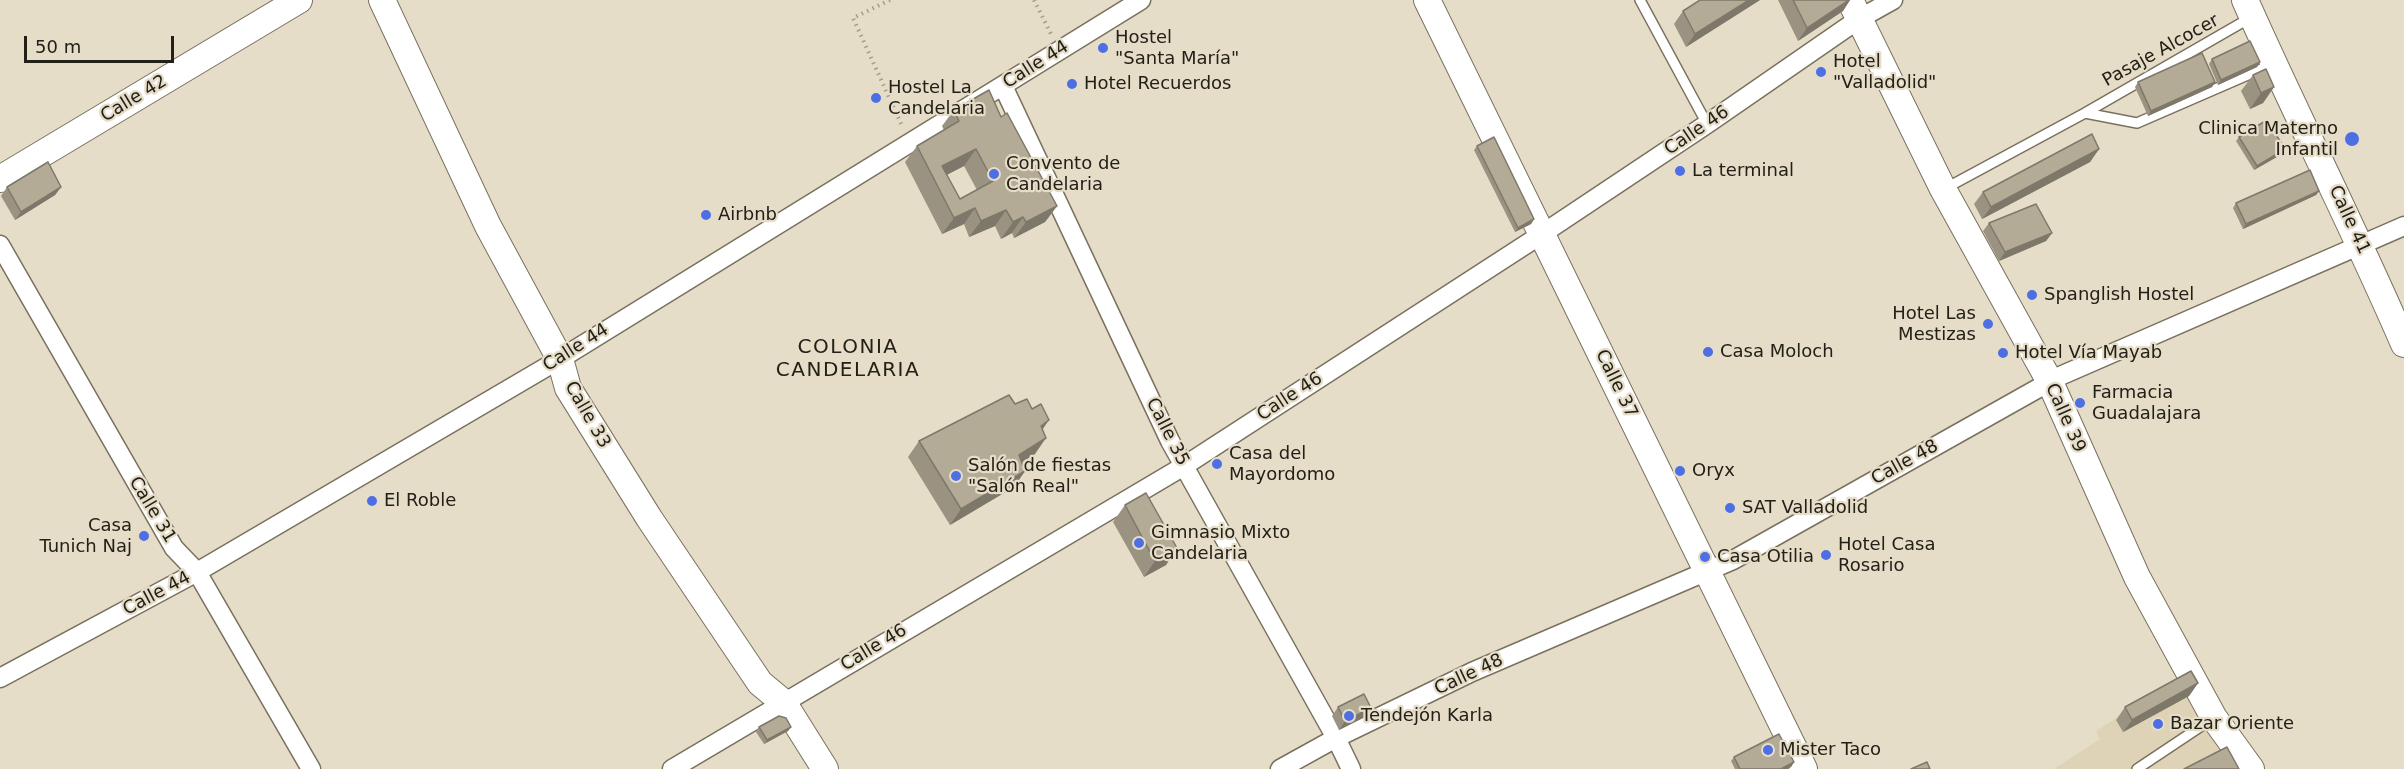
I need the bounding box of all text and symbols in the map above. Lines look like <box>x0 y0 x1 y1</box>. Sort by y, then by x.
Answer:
street label: Pasaje Alcocer <box>2099 10 2223 92</box>
scale bar <box>27 24 177 62</box>
place label: Hostel "Santa María" <box>1115 27 1239 70</box>
text: 50 m <box>35 36 81 57</box>
street label: Calle 44 <box>999 36 1073 94</box>
marker: Hostel "Santa María" <box>1096 41 1110 55</box>
place label: Hotel "Valladolid" <box>1833 51 1936 94</box>
marker: Hotel "Valladolid" <box>1814 65 1828 79</box>
street label: Calle 42 <box>97 71 171 127</box>
place label: Hotel Recuerdos <box>1084 73 1231 95</box>
place label: Hostel La Candelaria <box>888 77 985 119</box>
marker: Hotel Recuerdos <box>1065 77 1079 91</box>
marker: Hostel La Candelaria <box>869 91 883 105</box>
street label: Calle 46 <box>1661 102 1733 160</box>
place label: Clinica Materno Infantil <box>2198 118 2338 160</box>
marker: Clinica Materno Infantil <box>2343 130 2361 148</box>
place label: Convento de Candelaria <box>1006 153 1120 195</box>
place label: La terminal <box>1692 160 1794 182</box>
marker: La terminal <box>1673 164 1687 178</box>
marker: Convento de Candelaria <box>987 167 1001 181</box>
street label: Calle 41 <box>2324 182 2374 258</box>
place label: Airbnb <box>718 204 777 226</box>
marker: Airbnb <box>699 208 713 222</box>
place label: Spanglish Hostel <box>2044 284 2194 306</box>
marker: Spanglish Hostel <box>2025 288 2039 302</box>
place label: Hotel Las Mestizas <box>1892 303 1976 346</box>
marker: Hotel Las Mestizas <box>1981 317 1995 331</box>
street label: Calle 44 <box>539 319 613 377</box>
district label: COLONIA CANDELARIA <box>776 336 920 383</box>
place label: Casa Moloch <box>1720 341 1834 363</box>
place label: Hotel Vía Mayab <box>2015 342 2162 364</box>
marker: Casa Moloch <box>1701 345 1715 359</box>
street label: Calle 37 <box>1590 346 1642 422</box>
marker: Hotel Vía Mayab <box>1996 346 2010 360</box>
street label: Calle 46 <box>1253 368 1327 426</box>
street label: Calle 33 <box>559 378 615 452</box>
street label: Calle 39 <box>2040 380 2090 456</box>
place label: Farmacia Guadalajara <box>2092 382 2201 424</box>
street label: Calle 35 <box>1141 394 1193 470</box>
marker: Farmacia Guadalajara <box>2073 396 2087 410</box>
street label: Calle 48 <box>1868 436 1942 490</box>
place label: Casa del Mayordomo <box>1229 443 1335 486</box>
place label: Salón de fiestas "Salón Real" <box>968 455 1111 498</box>
marker: Casa del Mayordomo <box>1210 457 1224 471</box>
place label: Oryx <box>1692 460 1735 482</box>
marker: Oryx <box>1673 464 1687 478</box>
marker: Salón de fiestas "Salón Real" <box>949 469 963 483</box>
street label: Calle 31 <box>124 473 180 547</box>
place label: El Roble <box>384 490 456 512</box>
marker: El Roble <box>365 494 379 508</box>
place label: SAT Valladolid <box>1742 497 1868 519</box>
marker: SAT Valladolid <box>1723 501 1737 515</box>
place label: Casa Tunich Naj <box>39 515 132 558</box>
place label: Gimnasio Mixto Candelaria <box>1151 522 1290 564</box>
marker: Casa Tunich Naj <box>137 529 151 543</box>
place label: Hotel Casa Rosario <box>1838 534 1935 576</box>
marker: Gimnasio Mixto Candelaria <box>1132 536 1146 550</box>
place label: Casa Otilia <box>1717 546 1814 568</box>
marker: Hotel Casa Rosario <box>1819 548 1833 562</box>
marker: Casa Otilia <box>1698 550 1712 564</box>
street label: Calle 44 <box>120 567 194 621</box>
street label: Calle 46 <box>837 620 911 676</box>
street label: Calle 48 <box>1431 650 1507 700</box>
place label: Tendejón Karla <box>1361 705 1493 727</box>
marker: Tendejón Karla <box>1342 709 1356 723</box>
place label: Bazar Oriente <box>2170 713 2294 735</box>
marker: Bazar Oriente <box>2151 717 2165 731</box>
place label: Mister Taco <box>1780 739 1881 761</box>
marker: Mister Taco <box>1761 743 1775 757</box>

